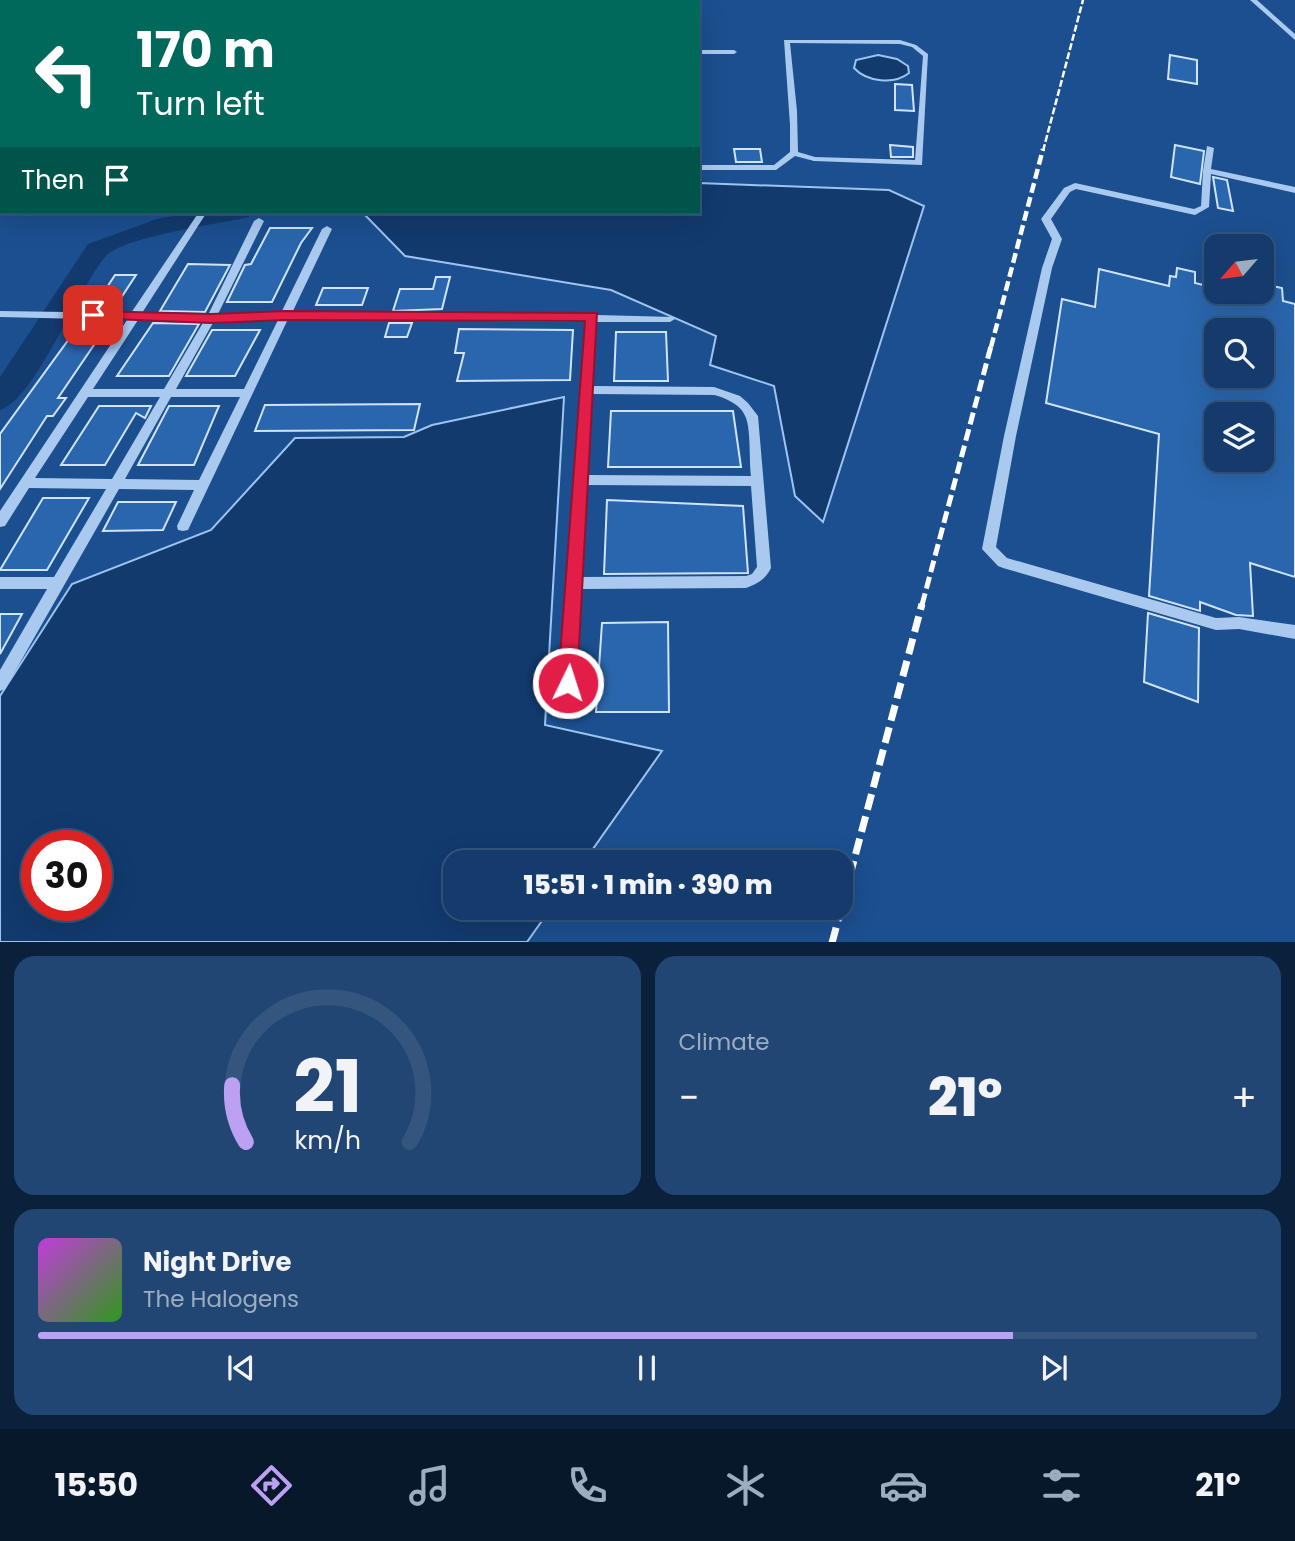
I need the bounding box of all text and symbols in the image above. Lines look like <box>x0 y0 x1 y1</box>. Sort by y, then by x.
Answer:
text: 170 m <box>136 16 275 84</box>
icon: left <box>21 28 112 119</box>
text: Turn left <box>136 81 265 126</box>
icon: arrive <box>98 161 136 199</box>
text: Then <box>21 162 84 198</box>
north arrow <box>1204 234 1274 304</box>
map controls <box>1204 234 1274 472</box>
pin <box>63 285 123 345</box>
icon: arrive <box>74 296 112 334</box>
button: search <box>1204 318 1274 388</box>
button: layers <box>1204 402 1274 472</box>
position arrow <box>531 646 605 720</box>
speed limit sign: 30 <box>21 830 112 921</box>
text: 15:51 · 1 min · 390 m <box>524 867 772 903</box>
text: Climate <box>679 1026 769 1058</box>
text: 21 <box>293 1036 362 1137</box>
text: 21° <box>928 1061 1003 1134</box>
text: − <box>679 1071 699 1124</box>
text: + <box>1231 1071 1257 1124</box>
text: km/h <box>294 1122 361 1157</box>
text: Night Drive <box>143 1244 291 1280</box>
text: The Halogens <box>143 1283 299 1315</box>
icon: previous <box>222 1349 260 1387</box>
icon: pause <box>628 1349 666 1387</box>
icon: next <box>1035 1349 1073 1387</box>
icon: directions <box>247 1461 296 1510</box>
icon: music <box>405 1461 454 1510</box>
icon: phone <box>563 1461 612 1510</box>
icon: climate <box>721 1461 770 1510</box>
icon: car <box>879 1461 928 1510</box>
icon: filters <box>1037 1461 1086 1510</box>
text: 15:50 <box>55 1462 138 1507</box>
text: 21° <box>1195 1462 1240 1507</box>

